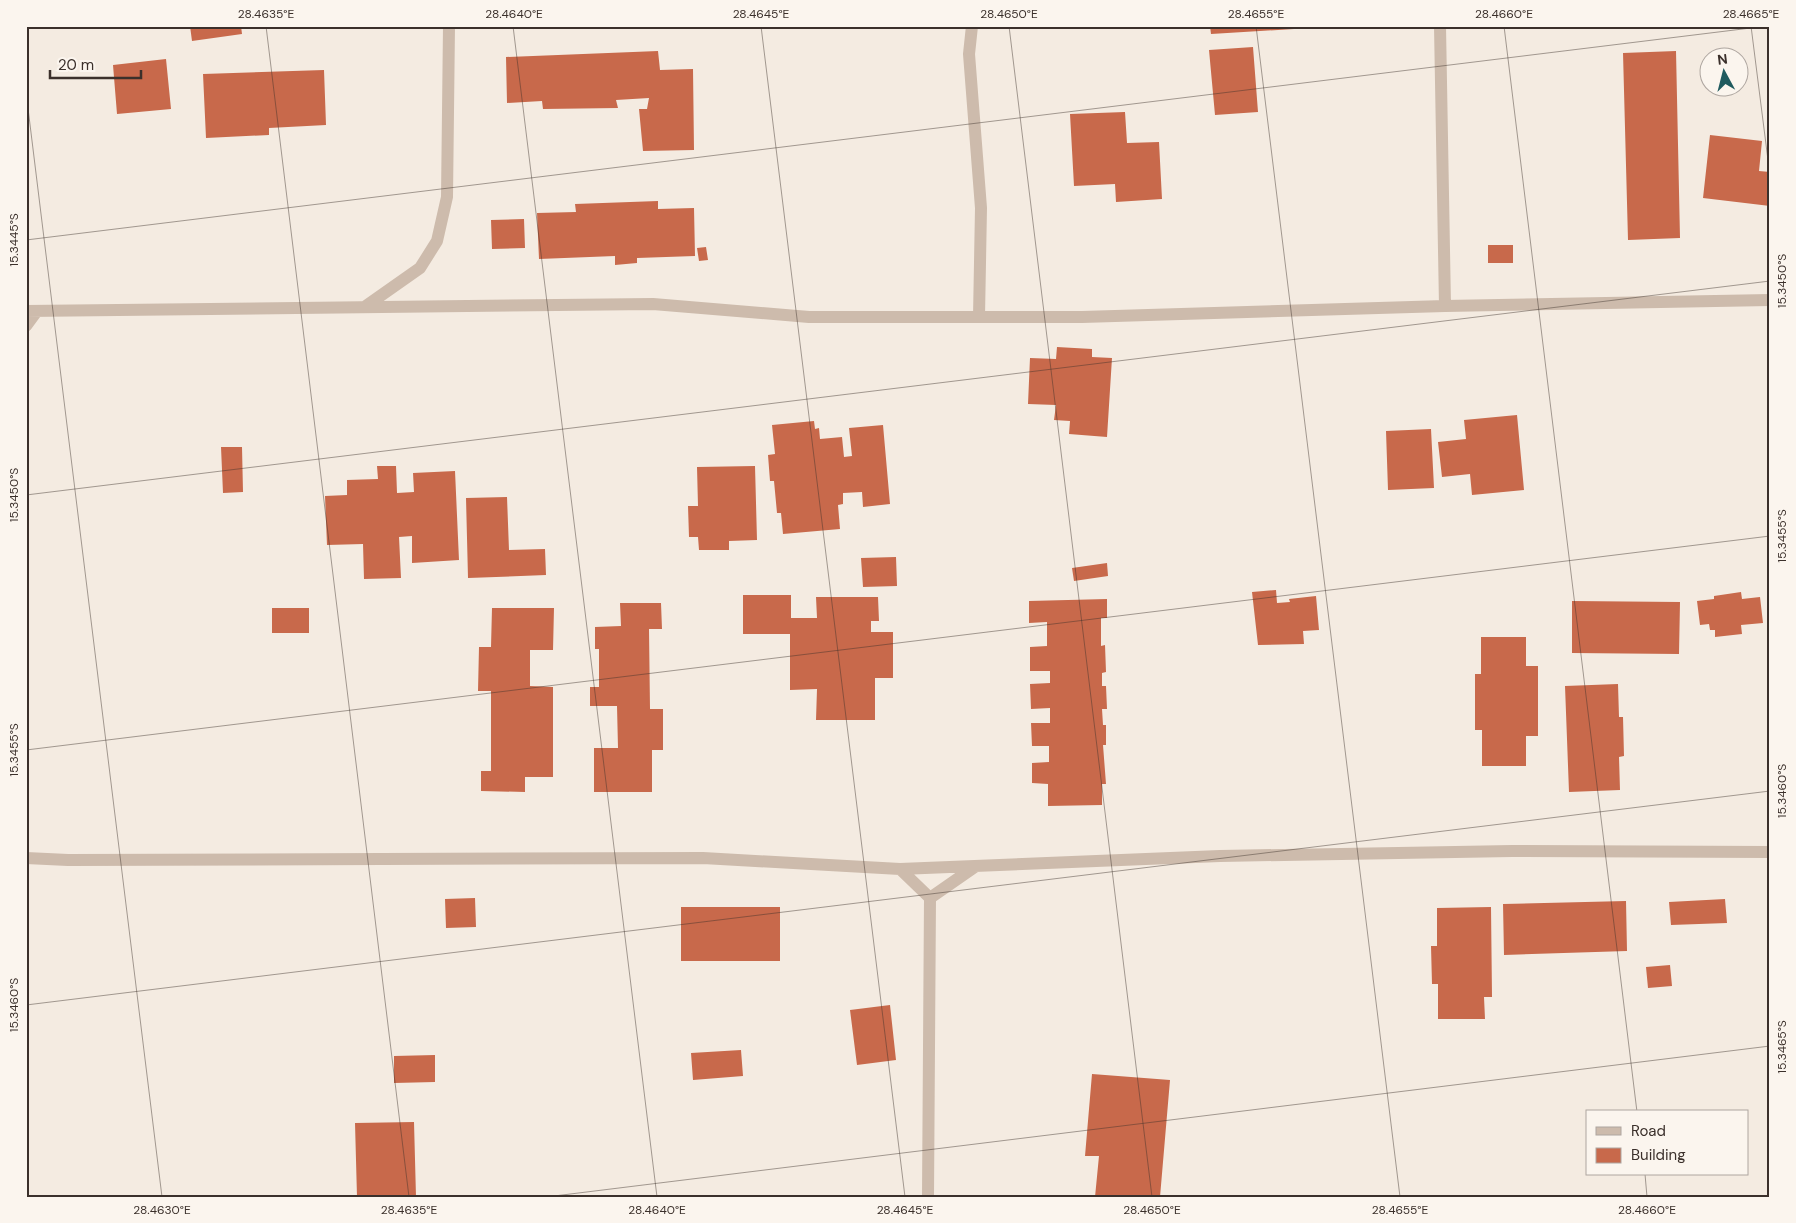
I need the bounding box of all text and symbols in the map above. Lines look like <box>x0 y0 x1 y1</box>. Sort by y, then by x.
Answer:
text: 28.4635°E <box>238 6 294 22</box>
text: 28.4640°E <box>485 6 543 22</box>
text: 28.4645°E <box>733 6 790 22</box>
text: 28.4650°E <box>980 6 1038 22</box>
text: 28.4655°E <box>1228 6 1284 22</box>
text: 28.4660°E <box>1475 6 1533 22</box>
text: 28.4665°E <box>1723 6 1780 22</box>
scale bar <box>50 48 141 80</box>
north arrow <box>1698 48 1748 98</box>
text: N <box>1716 50 1729 69</box>
text: 20 m <box>58 55 94 75</box>
text: 15.3445°S <box>6 213 22 267</box>
text: 15.3450°S <box>1774 254 1790 308</box>
text: 15.3450°S <box>6 468 22 522</box>
text: 15.3455°S <box>1774 509 1790 563</box>
text: 15.3455°S <box>6 723 22 777</box>
text: 15.3460°S <box>1774 764 1790 818</box>
text: 15.3460°S <box>6 978 22 1032</box>
text: 15.3465°S <box>1774 1020 1790 1074</box>
legend <box>1586 1110 1748 1176</box>
text: Road <box>1631 1121 1666 1141</box>
text: Building <box>1631 1145 1686 1165</box>
text: 28.4630°E <box>133 1202 191 1218</box>
text: 28.4635°E <box>381 1202 437 1218</box>
text: 28.4640°E <box>628 1202 686 1218</box>
text: 28.4645°E <box>877 1202 934 1218</box>
text: 28.4650°E <box>1123 1202 1181 1218</box>
text: 28.4655°E <box>1372 1202 1428 1218</box>
text: 28.4660°E <box>1618 1202 1676 1218</box>

